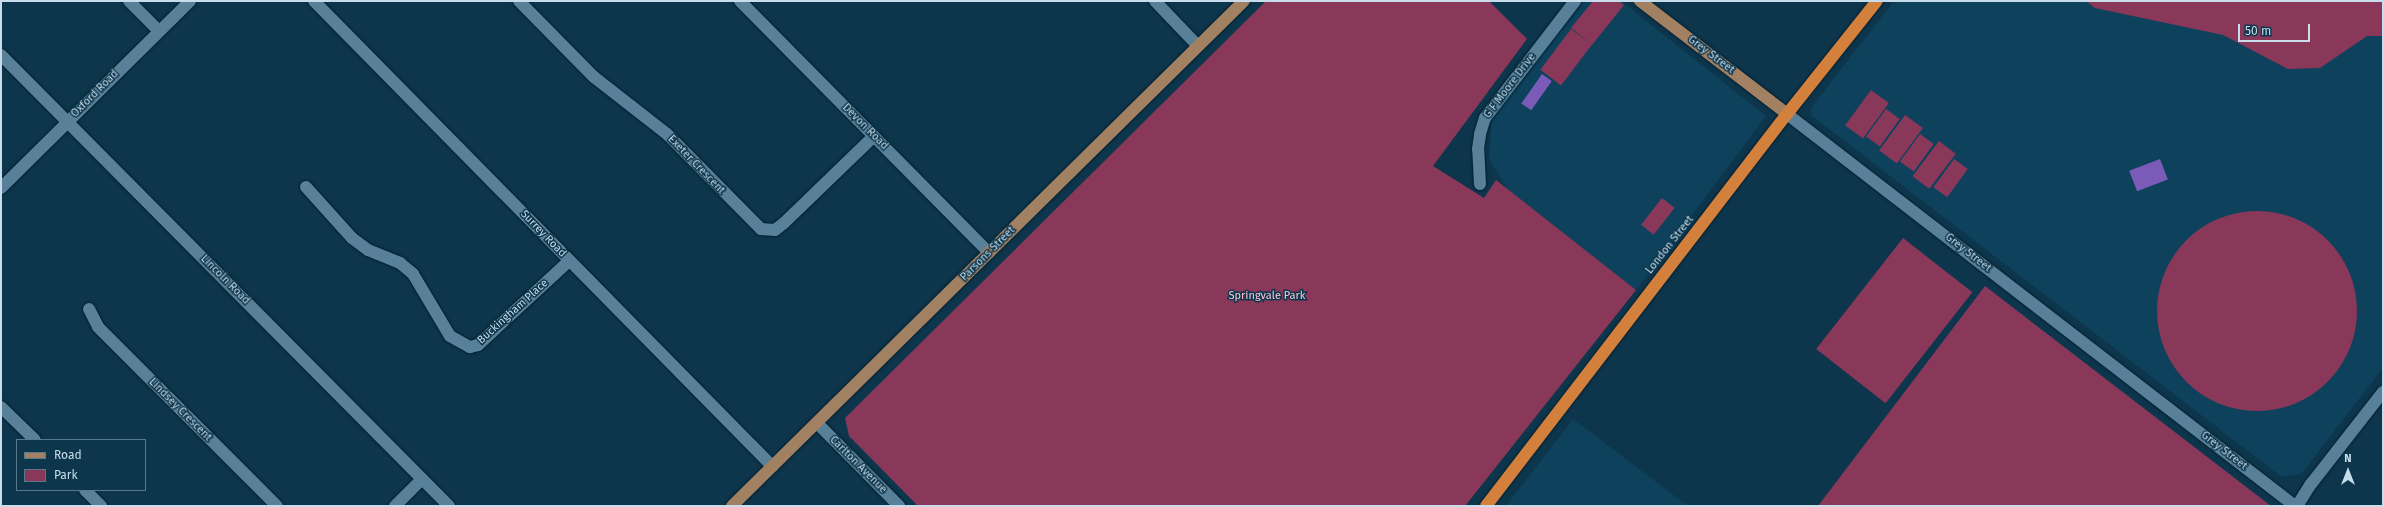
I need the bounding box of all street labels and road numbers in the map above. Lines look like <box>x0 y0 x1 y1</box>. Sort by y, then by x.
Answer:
street label: Grey Street <box>1685 33 1737 77</box>
street label: G F Moore Drive <box>1481 51 1539 121</box>
street label: Oxford Road <box>69 68 121 120</box>
street label: Devon Road <box>839 101 891 153</box>
street label: Exeter Crescent <box>665 133 727 197</box>
street label: Surrey Road <box>517 208 569 260</box>
street label: London Street <box>1643 213 1697 277</box>
street label: Parsons Street <box>958 224 1018 284</box>
street label: Grey Street <box>1942 231 1994 275</box>
street label: Lincoln Road <box>198 253 252 307</box>
street label: Buckingham Place <box>475 277 551 347</box>
street label: Lindsey Crescent <box>146 376 214 444</box>
street label: Grey Street <box>2198 429 2250 473</box>
street label: Carlton Avenue <box>827 434 889 496</box>

